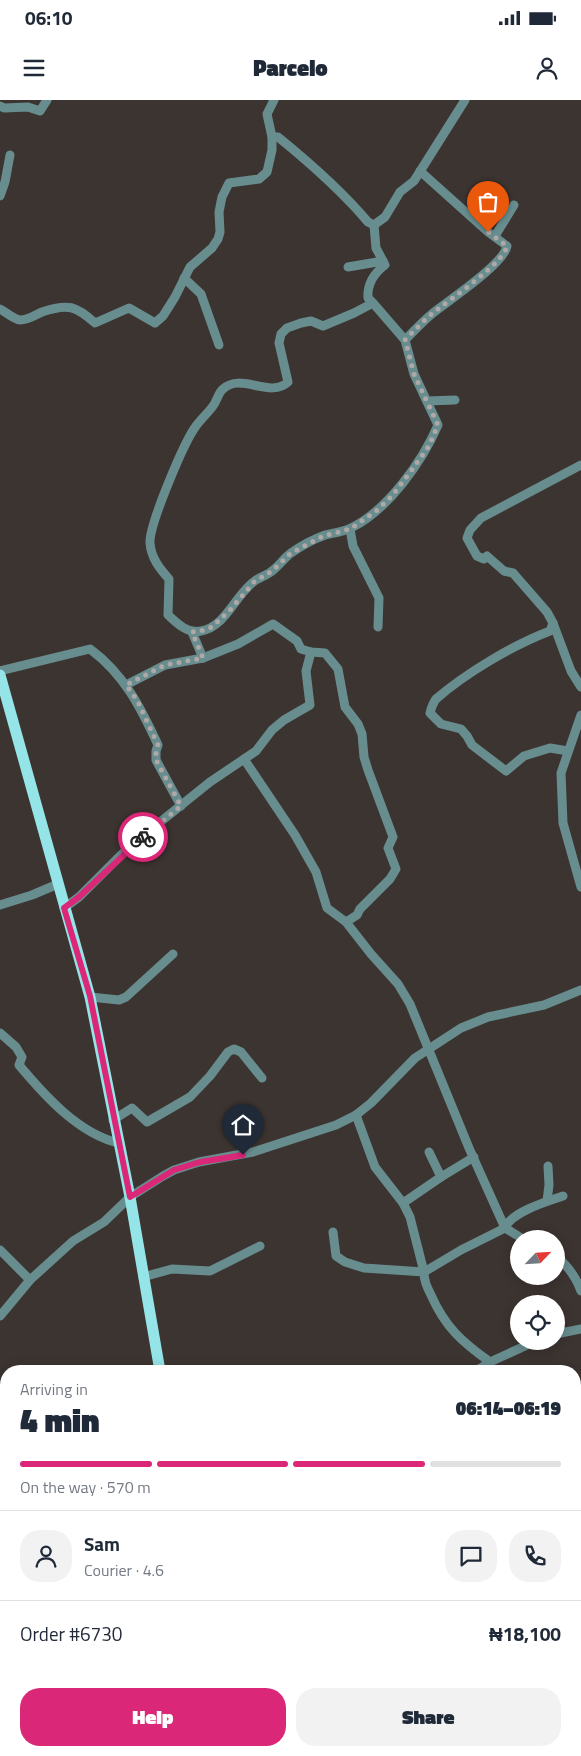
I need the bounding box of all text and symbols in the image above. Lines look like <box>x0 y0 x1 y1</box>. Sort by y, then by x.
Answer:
text: 06:10 <box>25 3 72 32</box>
text: Parcelo <box>253 51 328 85</box>
icon: menu <box>20 54 48 82</box>
icon: person <box>533 54 561 82</box>
pin <box>467 181 509 232</box>
icon: bag <box>474 188 502 216</box>
courier <box>118 812 168 862</box>
icon: bike <box>129 823 157 851</box>
pin <box>222 1104 264 1155</box>
icon: home <box>229 1111 257 1139</box>
north arrow <box>510 1230 565 1285</box>
map controls <box>510 1230 565 1350</box>
button: locate <box>510 1295 565 1350</box>
text: Arriving in <box>20 1377 88 1401</box>
text: 06:14–06:19 <box>456 1393 561 1422</box>
text: 4 min <box>20 1396 100 1444</box>
text: On the way · 570 m <box>20 1475 151 1499</box>
text: Sam <box>84 1529 120 1558</box>
button: person <box>20 1530 72 1582</box>
button: chat <box>445 1530 497 1582</box>
button: phone <box>509 1530 561 1582</box>
text: Courier · 4.6 <box>84 1558 164 1582</box>
text: Order #6730 <box>20 1619 122 1648</box>
text: ₦18,100 <box>489 1619 561 1648</box>
button: Help <box>20 1688 286 1746</box>
button: Share <box>296 1688 561 1746</box>

